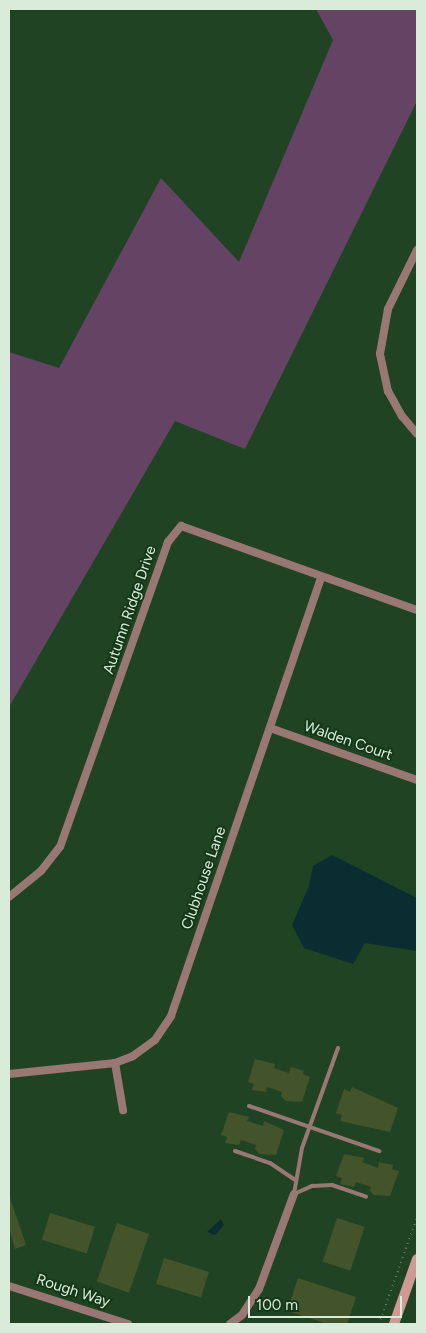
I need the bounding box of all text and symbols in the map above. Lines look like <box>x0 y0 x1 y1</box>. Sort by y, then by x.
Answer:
street label: Autumn Ridge Drive <box>100 544 160 676</box>
street label: Walden Court <box>301 717 395 765</box>
street label: Clubhouse Lane <box>178 824 230 932</box>
street label: Rough Way <box>34 1271 112 1311</box>
scale bar <box>251 1286 405 1318</box>
text: 100 m <box>256 1296 298 1314</box>

